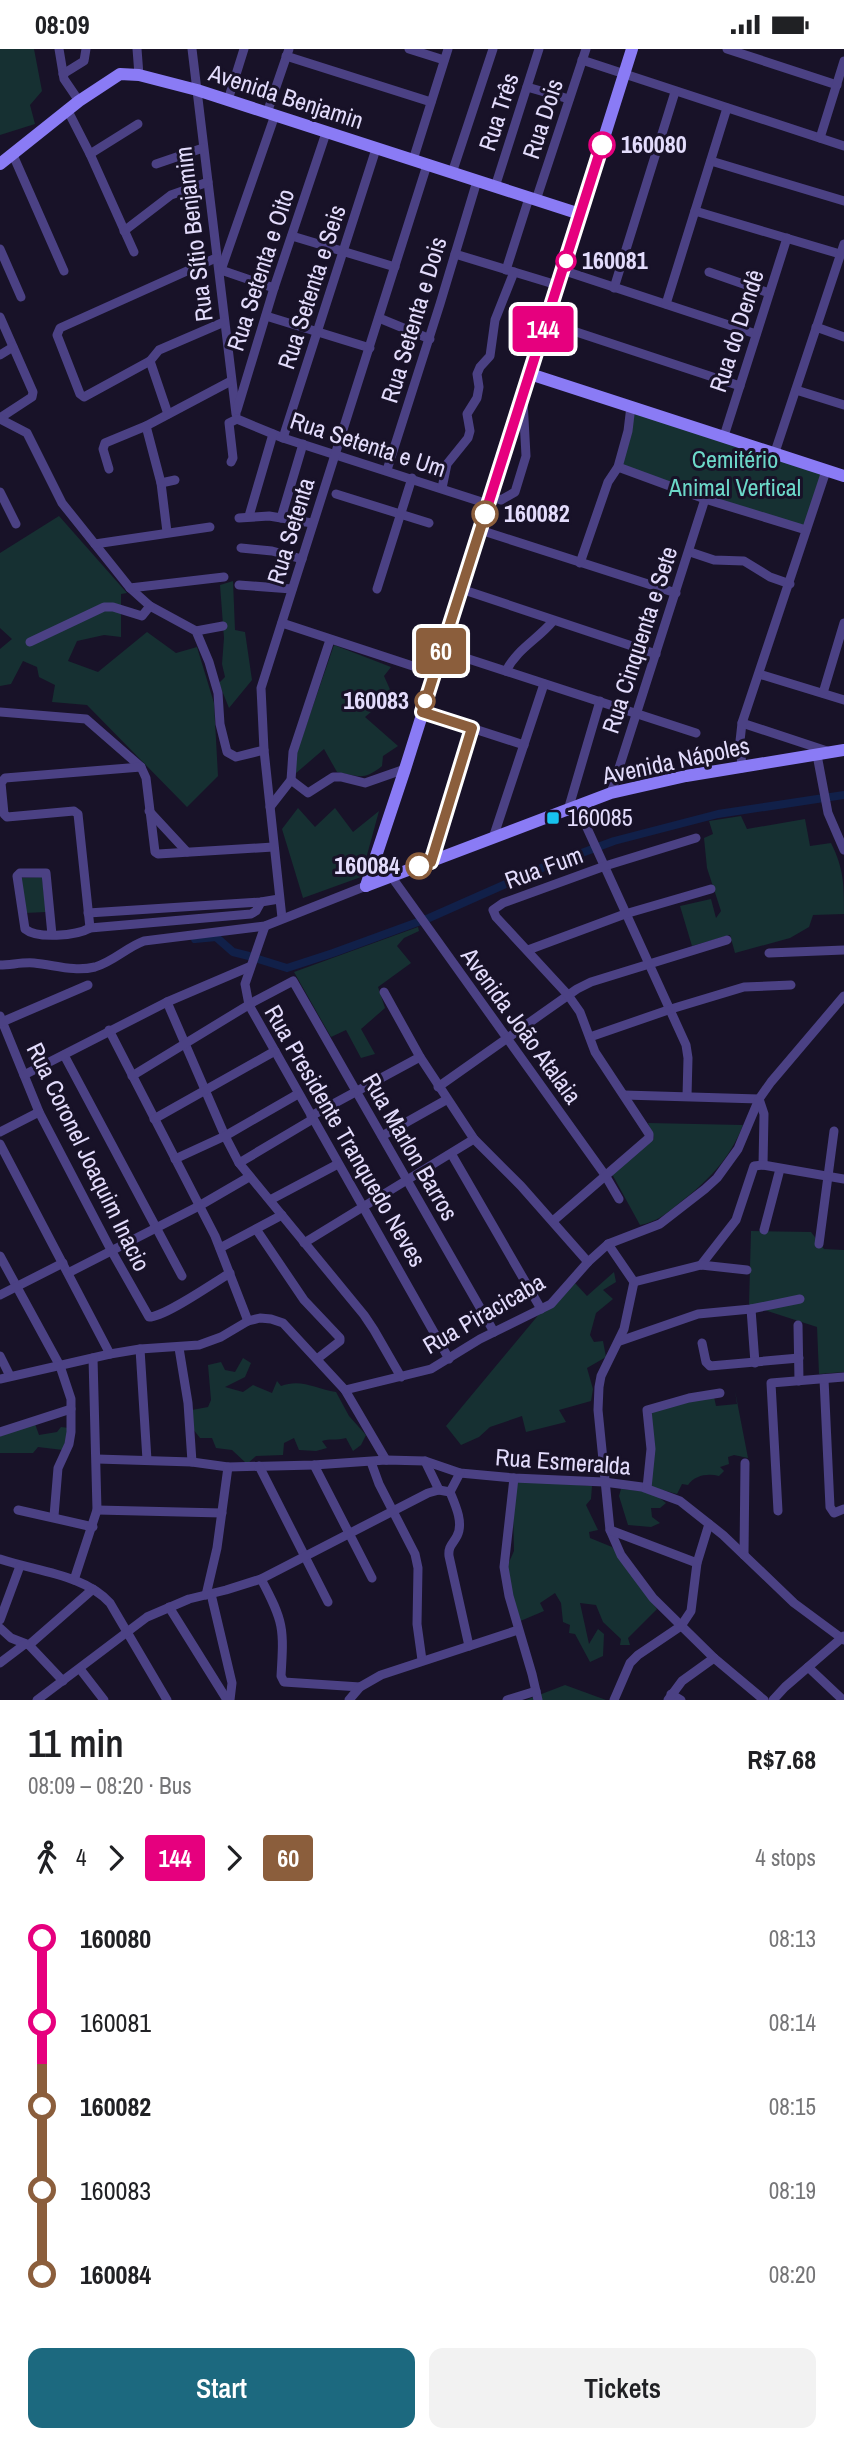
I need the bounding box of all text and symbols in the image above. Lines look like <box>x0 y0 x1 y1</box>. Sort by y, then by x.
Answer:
text: 08:09 <box>35 7 90 42</box>
street label: Avenida Benjamin <box>204 56 368 136</box>
street label: Rua Três <box>470 69 526 155</box>
street label: Rua Dois <box>514 75 570 163</box>
place label: 160080 <box>621 128 687 160</box>
marker: 160080 <box>589 132 615 158</box>
street label: Rua Sítio Benjamim <box>166 145 220 323</box>
street label: Rua Setenta e Oito <box>219 185 301 355</box>
street label: Rua Setenta e Seis <box>269 201 353 373</box>
street label: Rua Setenta e Dois <box>373 233 453 407</box>
place label: 160081 <box>582 244 648 276</box>
marker: 160081 <box>556 251 576 271</box>
street label: Rua do Dendê <box>701 265 771 396</box>
line badge: 144 <box>503 306 583 352</box>
text: 144 <box>527 313 559 345</box>
street label: Rua Setenta e Um <box>286 404 450 484</box>
park label: Cemitério Animal Vertical <box>668 443 801 503</box>
street label: Rua Setenta <box>259 474 321 588</box>
place label: 160082 <box>504 497 570 529</box>
marker: 160082 <box>472 501 498 527</box>
street label: Rua Cinquenta e Sete <box>594 542 684 737</box>
line badge: 60 <box>410 628 472 674</box>
text: 60 <box>430 635 452 667</box>
place label: 160083 <box>343 684 409 716</box>
marker: 160083 <box>415 691 435 711</box>
street label: Avenida Nápoles <box>598 729 752 791</box>
place label: 160085 <box>567 801 633 833</box>
marker: 160085 <box>545 810 561 826</box>
street label: Rua Fum <box>500 838 587 896</box>
place label: 160084 <box>334 849 400 881</box>
marker: 160084 <box>406 853 432 879</box>
street label: Avenida João Atalaia <box>454 940 589 1110</box>
street label: Rua Presidente Tranquedo Neves <box>258 999 434 1272</box>
street label: Rua Coronel Joaquim Inacio <box>20 1037 158 1276</box>
street label: Rua Marlon Barros <box>356 1067 466 1226</box>
street label: Rua Piracicaba <box>417 1265 550 1361</box>
street label: Rua Esmeralda <box>494 1440 632 1482</box>
text: 11 min <box>28 1718 124 1769</box>
text: R$7.68 <box>747 1742 816 1777</box>
text: 08:09 – 08:20 · Bus <box>28 1770 192 1801</box>
icon: walk <box>28 1839 66 1877</box>
icon: forward <box>97 1839 135 1877</box>
icon: forward <box>215 1839 253 1877</box>
text: 4 <box>76 1842 87 1873</box>
text: 144 <box>159 1842 191 1874</box>
text: 60 <box>277 1842 299 1874</box>
text: 4 stops <box>755 1842 816 1873</box>
text: 160080 <box>80 1921 151 1956</box>
text: 08:13 <box>769 1923 816 1954</box>
text: 160081 <box>80 2005 151 2040</box>
text: 08:14 <box>769 2007 816 2038</box>
text: 160082 <box>80 2089 151 2124</box>
text: 08:15 <box>769 2091 816 2122</box>
text: 160083 <box>80 2173 151 2208</box>
text: 08:19 <box>769 2175 816 2206</box>
text: 160084 <box>80 2257 151 2292</box>
text: 08:20 <box>769 2259 816 2290</box>
button: Start <box>28 2348 415 2428</box>
button: Tickets <box>429 2348 816 2428</box>

